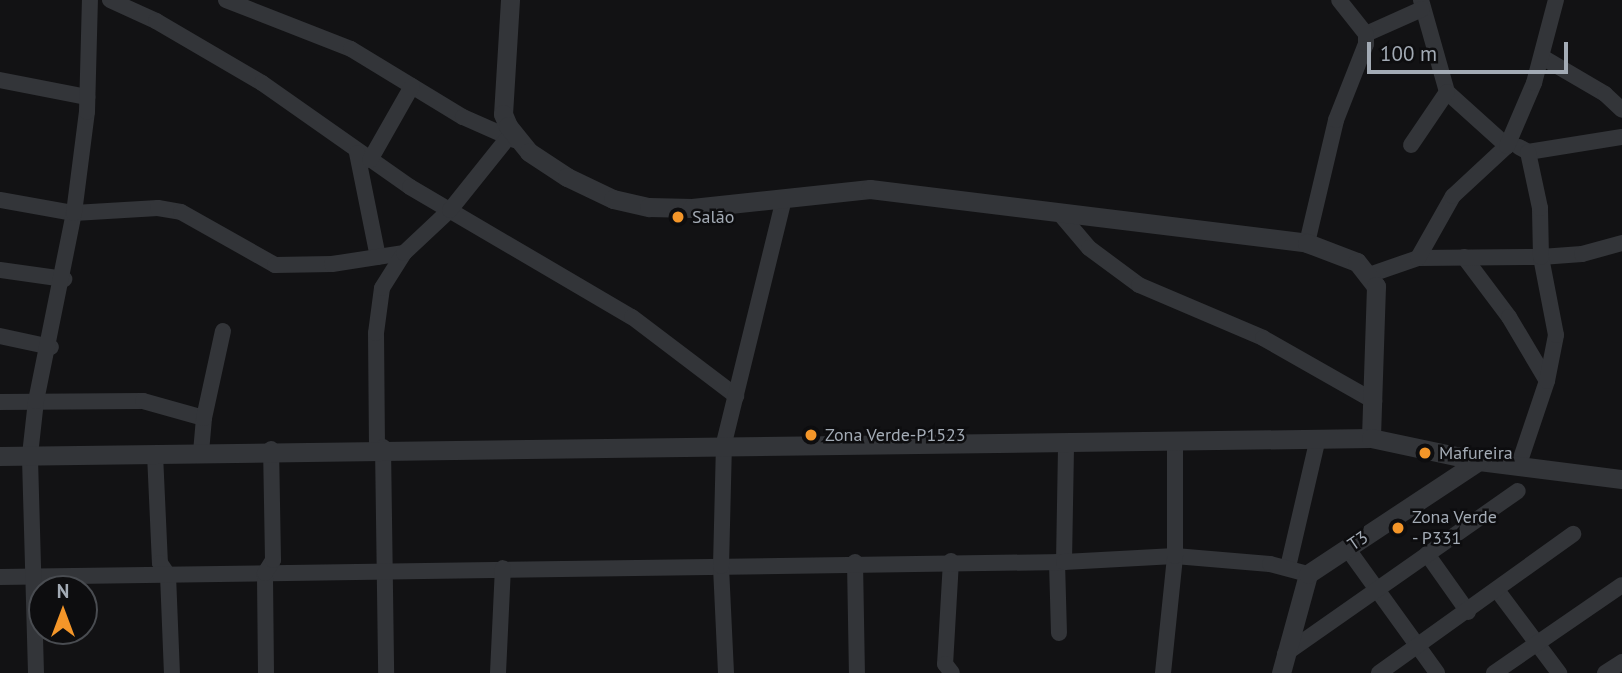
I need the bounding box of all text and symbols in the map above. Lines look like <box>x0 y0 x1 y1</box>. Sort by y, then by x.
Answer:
scale bar <box>1370 28 1571 72</box>
text: 100 m <box>1380 40 1437 67</box>
place label: Salão <box>692 206 734 228</box>
marker: Salão <box>670 209 686 225</box>
place label: Zona Verde-P1523 <box>825 424 966 446</box>
marker: Zona Verde-P1523 <box>803 427 819 443</box>
place label: Mafureira <box>1439 442 1513 464</box>
marker: Mafureira <box>1417 445 1433 461</box>
place label: Zona Verde - P331 <box>1412 507 1497 550</box>
marker: Zona Verde - P331 <box>1390 520 1406 536</box>
street label: T3 <box>1344 527 1372 555</box>
north arrow <box>28 575 98 645</box>
text: N <box>57 579 69 603</box>

